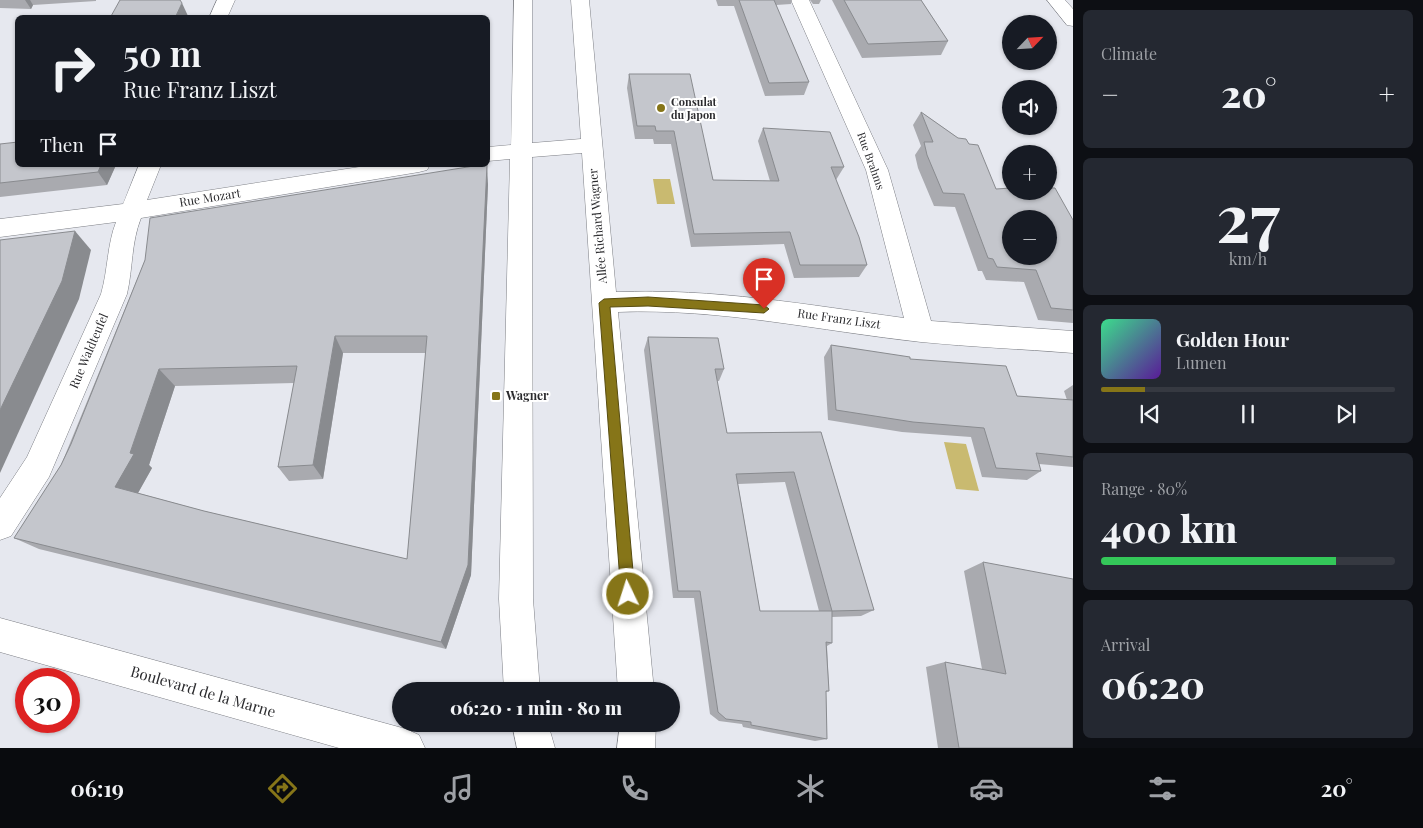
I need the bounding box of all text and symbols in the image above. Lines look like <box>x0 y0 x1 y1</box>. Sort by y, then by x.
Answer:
north arrow <box>1002 15 1058 70</box>
map controls <box>1002 15 1057 265</box>
text: 50 m <box>123 29 201 76</box>
icon: right <box>40 35 105 100</box>
text: Climate <box>1101 43 1157 64</box>
text: 20° <box>1221 67 1277 118</box>
text: Rue Franz Liszt <box>123 74 276 104</box>
text: − <box>1101 75 1119 112</box>
text: + <box>1379 75 1395 112</box>
button: sound <box>1002 80 1057 135</box>
place label: Consulat du Japon <box>671 94 717 122</box>
marker: Consulat du Japon <box>655 102 667 114</box>
icon: arrive <box>94 130 122 158</box>
street label: Rue Brahms <box>854 130 889 192</box>
text: Then <box>40 131 84 157</box>
button: + <box>1002 145 1057 200</box>
street label: Allée Richard Wagner <box>584 167 610 285</box>
text: 27 <box>1216 172 1280 258</box>
street label: Rue Mozart <box>178 184 242 210</box>
button: − <box>1002 210 1057 265</box>
text: km/h <box>1229 248 1267 269</box>
pin <box>743 258 785 309</box>
icon: arrive <box>750 265 778 293</box>
street label: Rue Franz Liszt <box>797 304 882 332</box>
street label: Rue Waldteufel <box>65 310 111 391</box>
text: Golden Hour <box>1176 326 1289 352</box>
text: Lumen <box>1176 352 1227 373</box>
place label: Wagner <box>505 387 549 403</box>
marker: Wagner <box>490 390 502 402</box>
icon: previous <box>1136 400 1164 428</box>
icon: pause <box>1234 400 1262 428</box>
icon: next <box>1332 400 1360 428</box>
text: Range · 80% <box>1101 478 1187 499</box>
text: 400 km <box>1101 502 1237 553</box>
position arrow <box>601 567 653 619</box>
text: Arrival <box>1101 634 1150 655</box>
text: 06:20 <box>1101 658 1205 709</box>
street label: Boulevard de la Marne <box>128 661 278 721</box>
speed limit sign: 30 <box>15 668 80 733</box>
text: 06:20 · 1 min · 80 m <box>450 694 622 720</box>
icon: directions <box>265 771 300 806</box>
icon: music <box>441 771 476 806</box>
icon: phone <box>617 771 652 806</box>
icon: climate <box>793 771 828 806</box>
icon: car <box>969 771 1004 806</box>
icon: filters <box>1145 771 1180 806</box>
text: 06:19 <box>70 773 124 803</box>
text: 20° <box>1321 773 1352 803</box>

